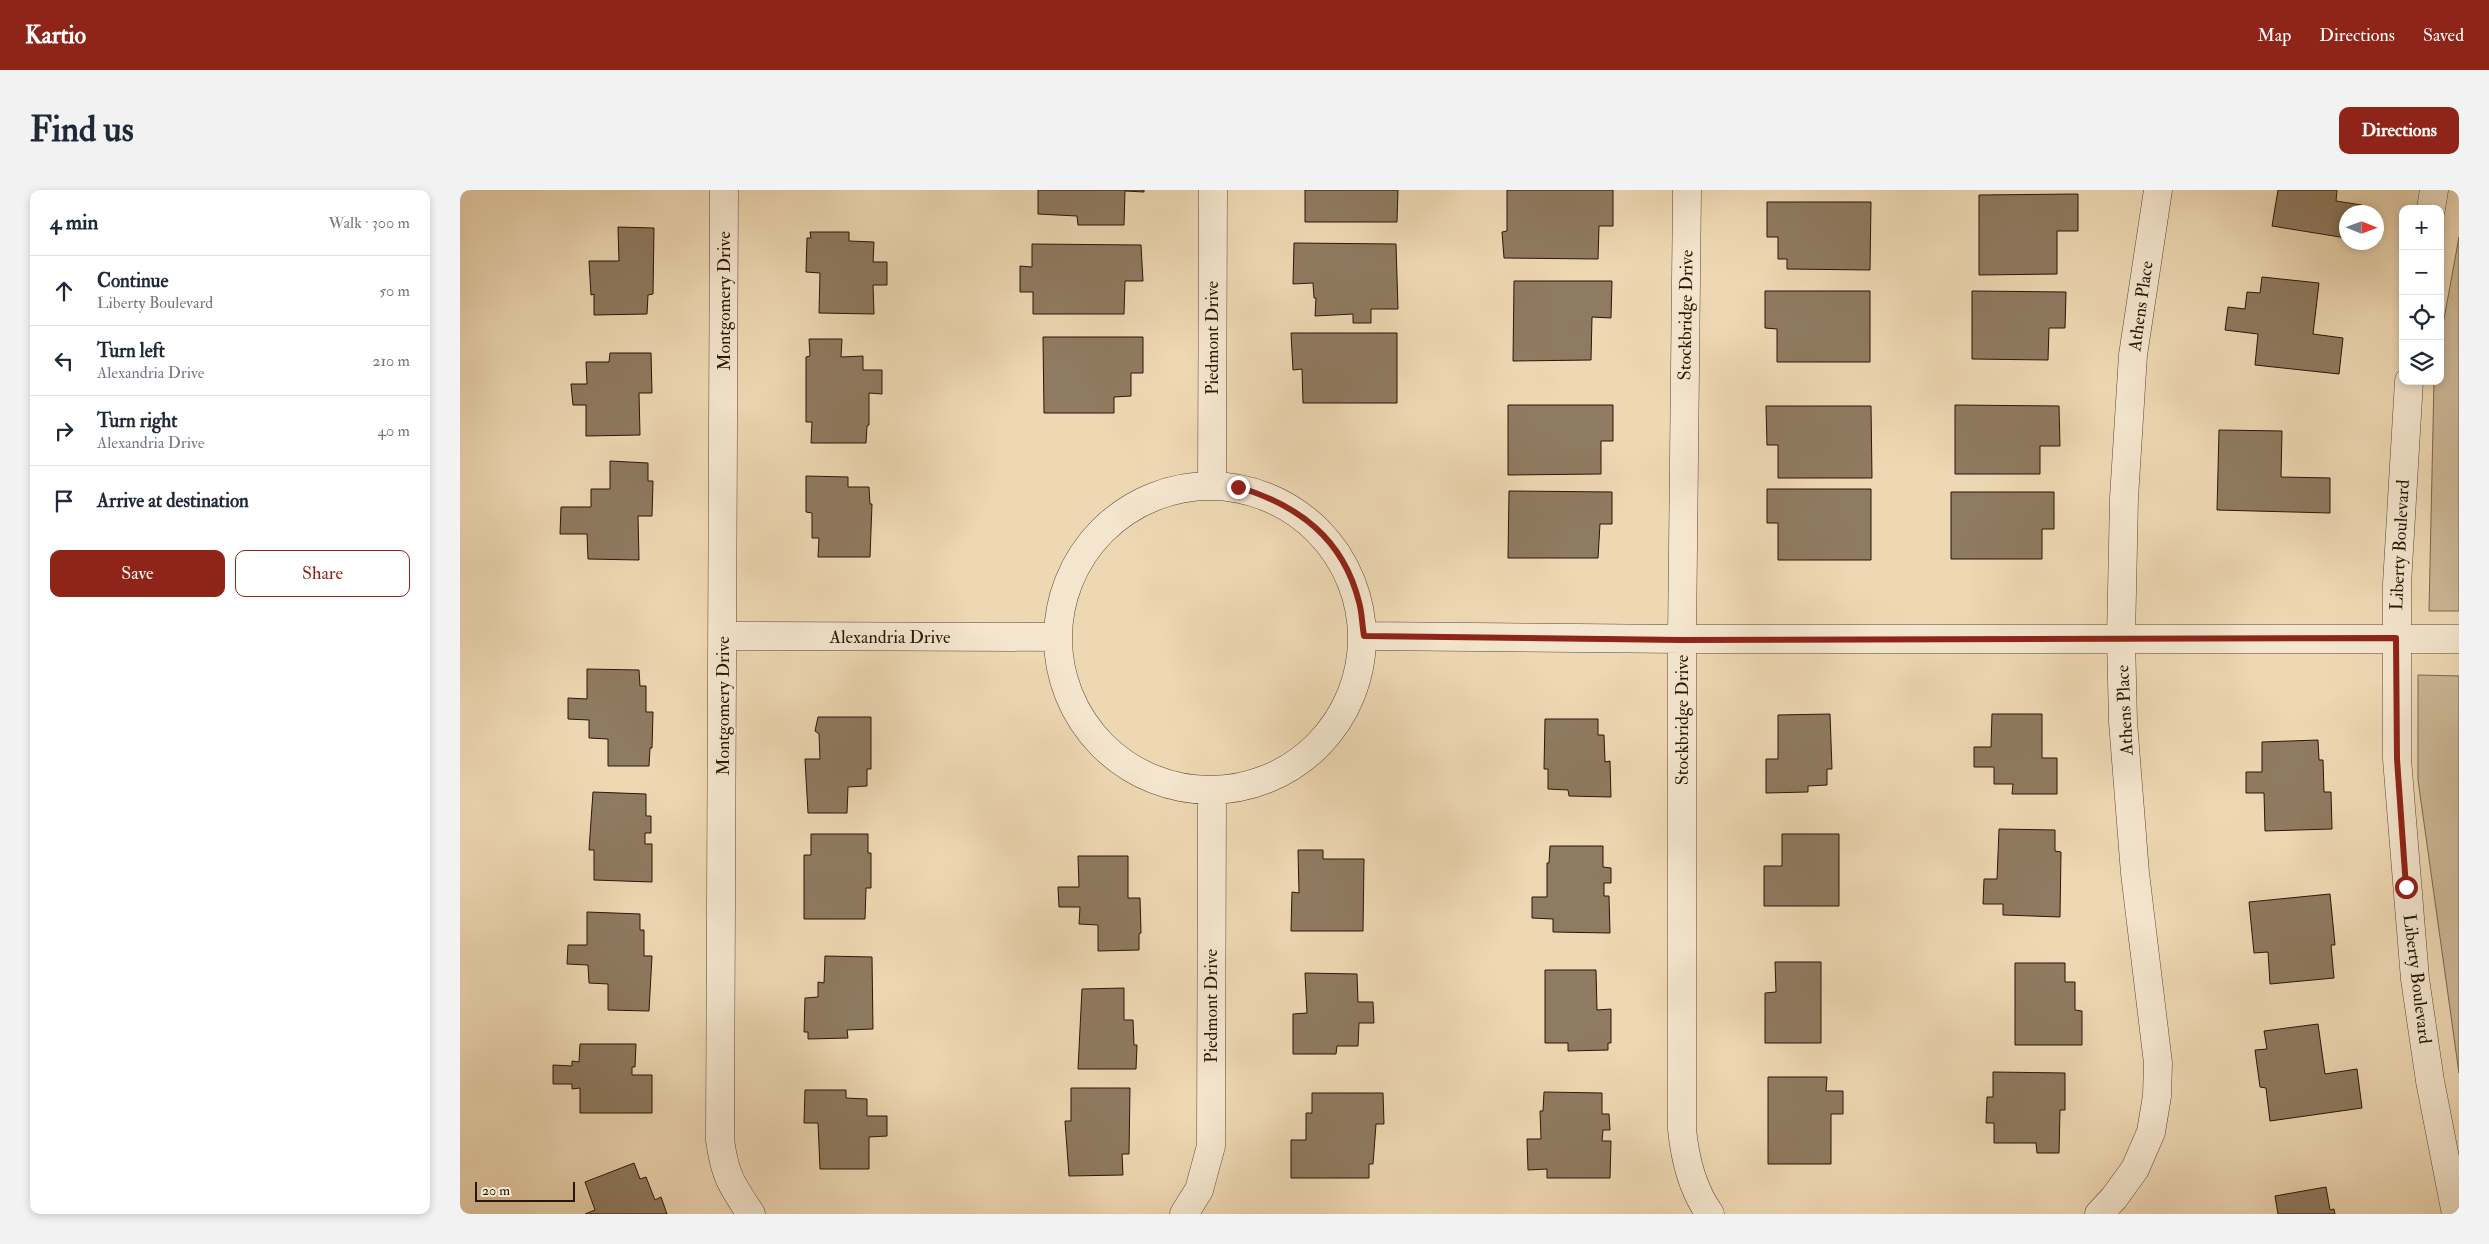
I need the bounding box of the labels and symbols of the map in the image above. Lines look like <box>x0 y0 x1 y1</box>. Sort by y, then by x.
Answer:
north arrow <box>2339 205 2384 250</box>
street label: Montgomery Drive <box>713 231 736 371</box>
street label: Stockbridge Drive <box>1673 249 1699 380</box>
street label: Athens Place <box>2123 259 2159 354</box>
street label: Piedmont Drive <box>1201 280 1224 395</box>
route end <box>1227 476 1250 499</box>
street label: Liberty Boulevard <box>2385 479 2415 611</box>
street label: Alexandria Drive <box>829 626 951 649</box>
street label: Montgomery Drive <box>712 636 735 776</box>
street label: Stockbridge Drive <box>1671 654 1694 785</box>
street label: Athens Place <box>2111 664 2139 757</box>
route start <box>2395 876 2418 899</box>
street label: Liberty Boulevard <box>2398 913 2436 1045</box>
street label: Piedmont Drive <box>1200 948 1223 1063</box>
scale bar <box>475 1179 575 1202</box>

